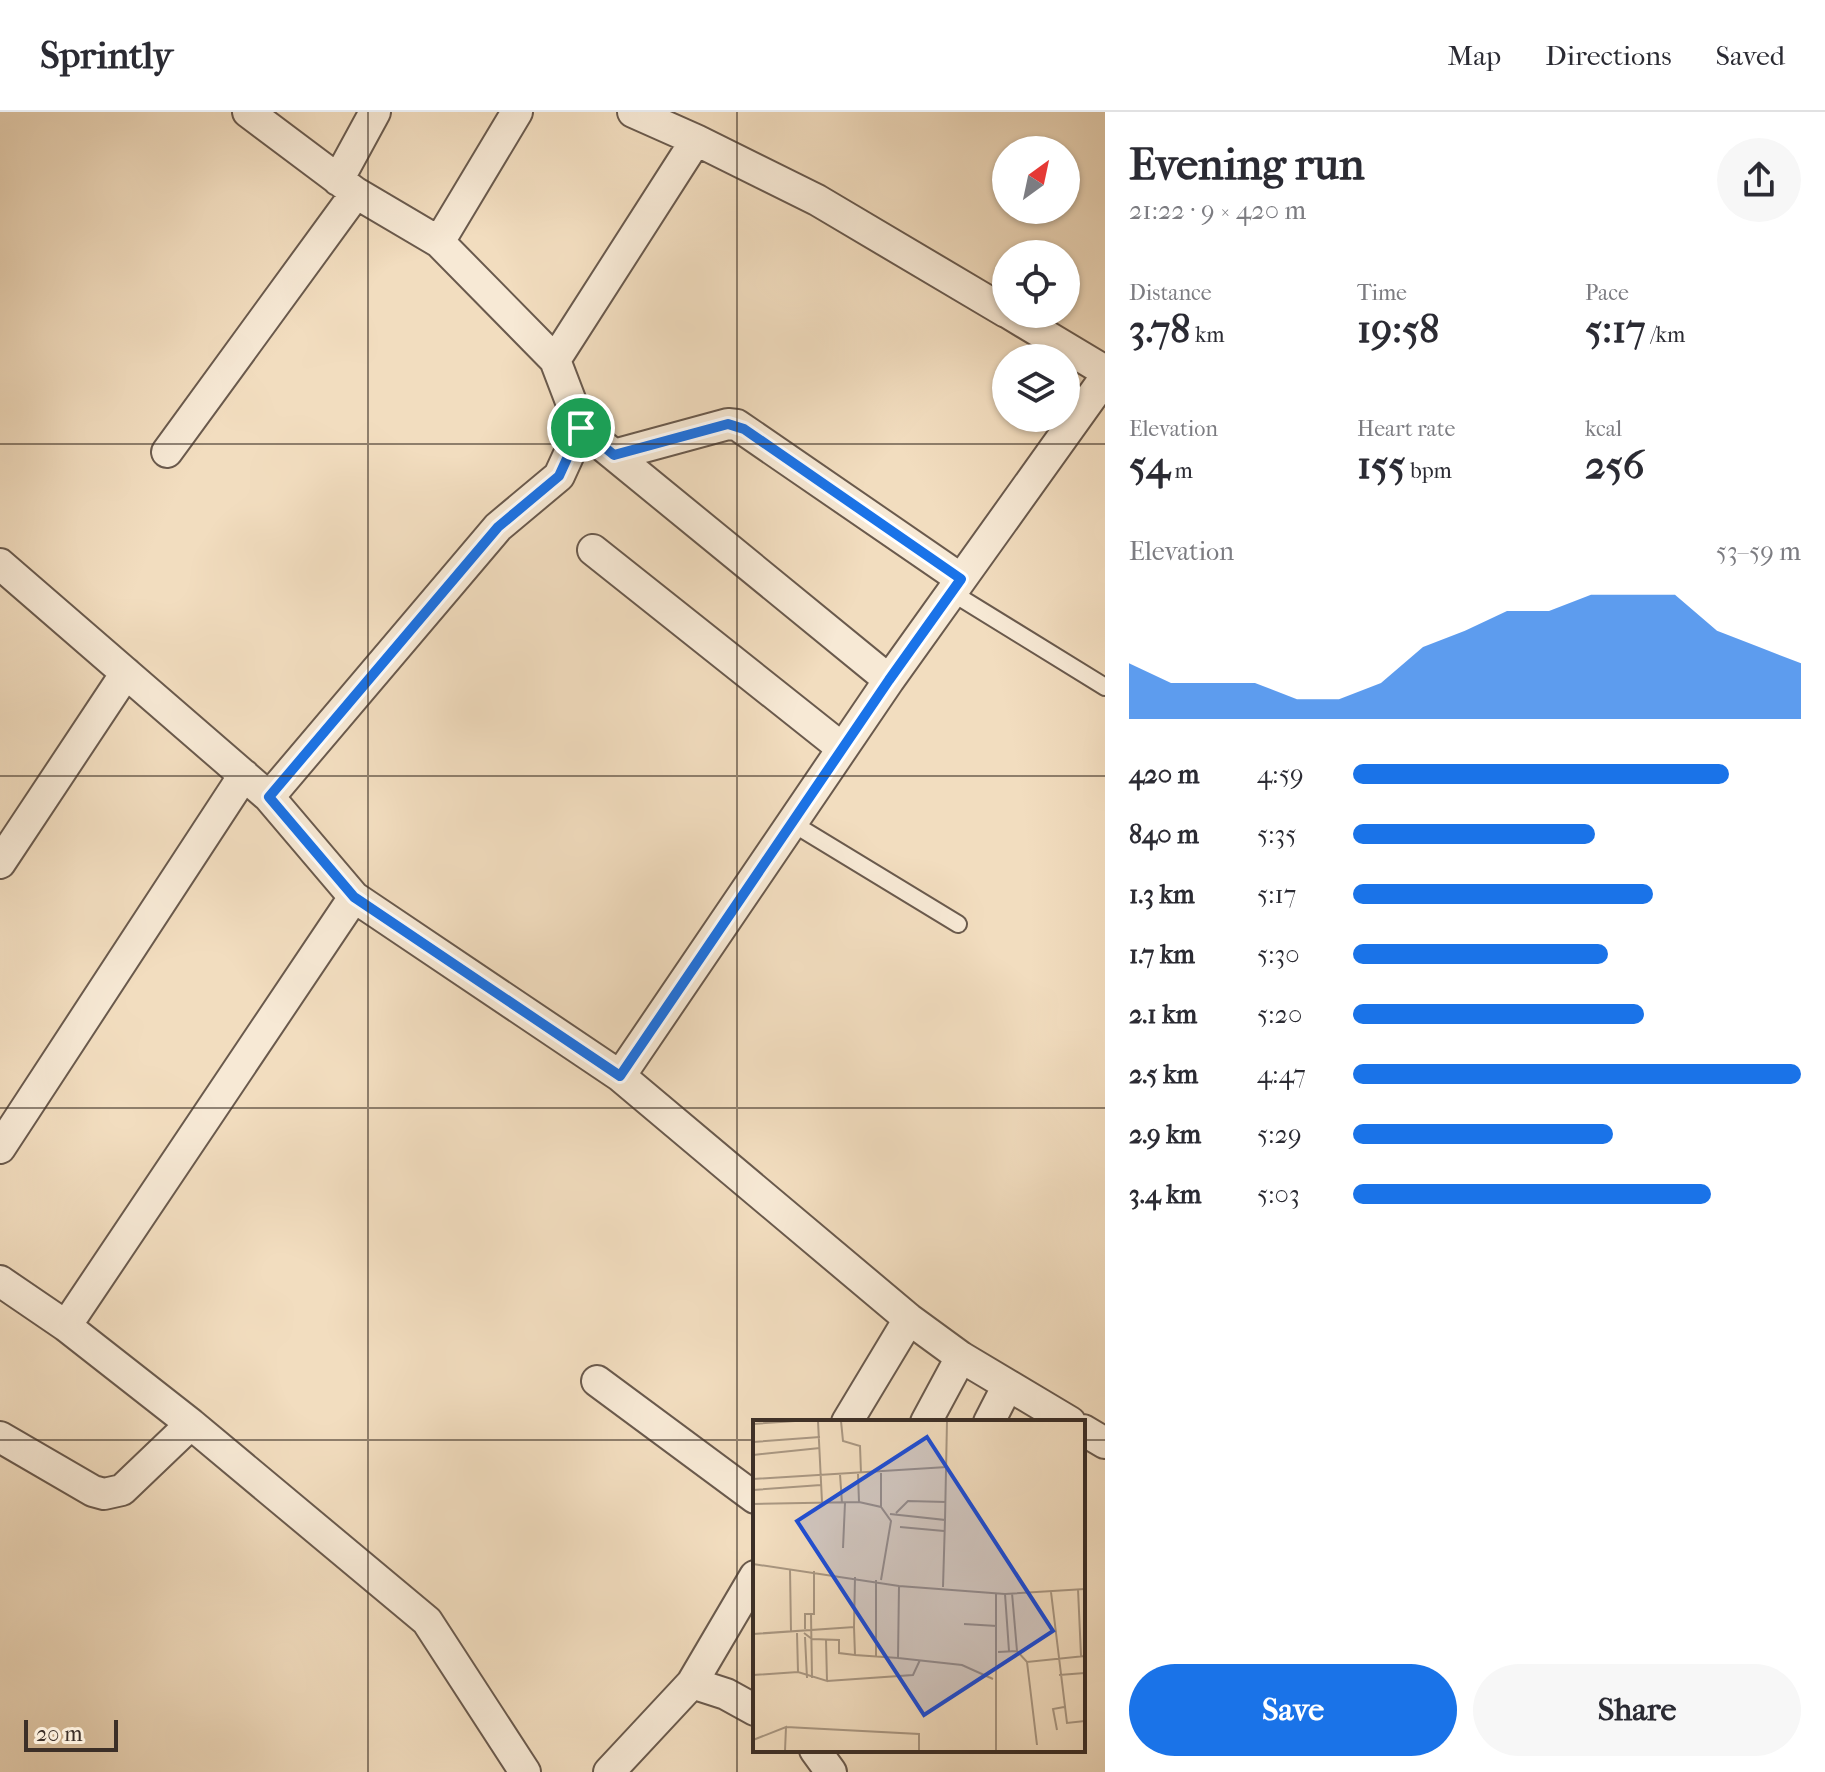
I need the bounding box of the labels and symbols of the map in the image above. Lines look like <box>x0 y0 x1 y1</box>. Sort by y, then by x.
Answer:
north arrow <box>992 136 1080 224</box>
pin <box>547 394 615 462</box>
inset map <box>753 1420 1085 1752</box>
scale bar <box>24 1716 118 1752</box>

